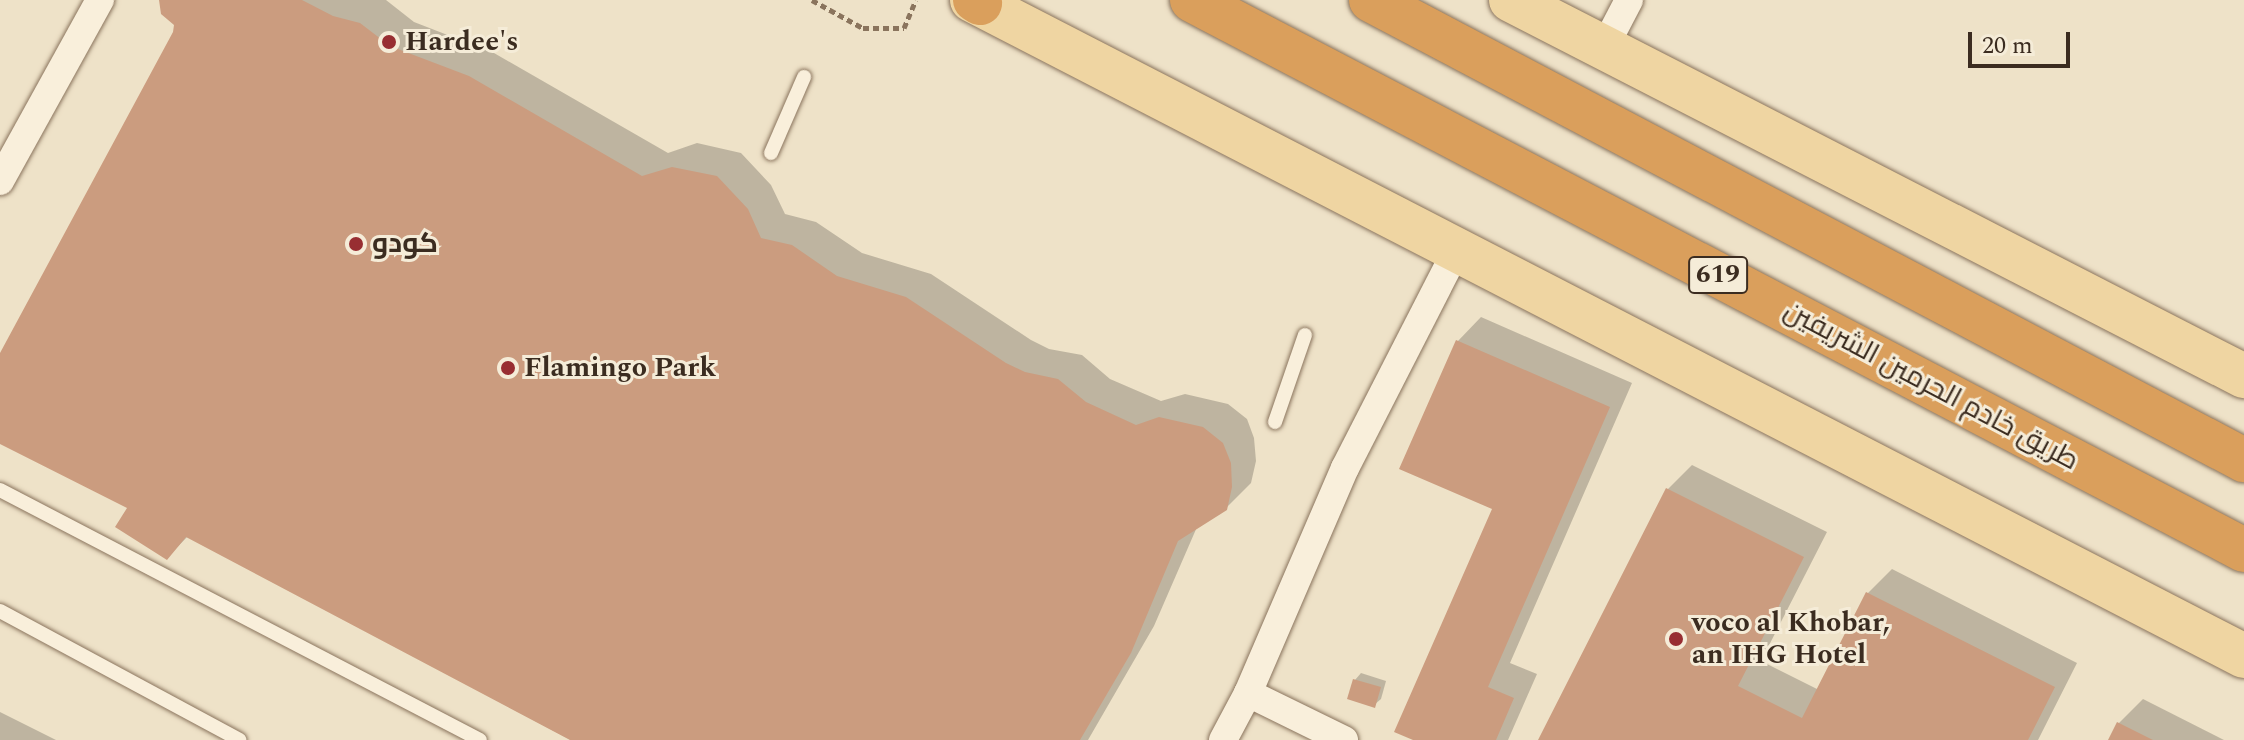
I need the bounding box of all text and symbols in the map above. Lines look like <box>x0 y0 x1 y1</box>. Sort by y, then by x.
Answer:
scale bar <box>1972 16 2074 66</box>
place label: Hardee's <box>405 25 518 59</box>
text: 20 m <box>1982 28 2033 64</box>
marker: Hardee's <box>380 33 398 51</box>
place label: كودو <box>372 227 438 261</box>
marker: كودو <box>347 235 365 253</box>
road number: 619 <box>1688 253 1748 297</box>
street label: طريق خادم الحرمين الشريفين <box>1778 294 2084 478</box>
place label: Flamingo Park <box>524 351 716 385</box>
marker: Flamingo Park <box>499 359 517 377</box>
place label: voco al Khobar, an IHG Hotel <box>1692 606 1890 672</box>
marker: voco al Khobar, an IHG Hotel <box>1667 630 1685 648</box>

